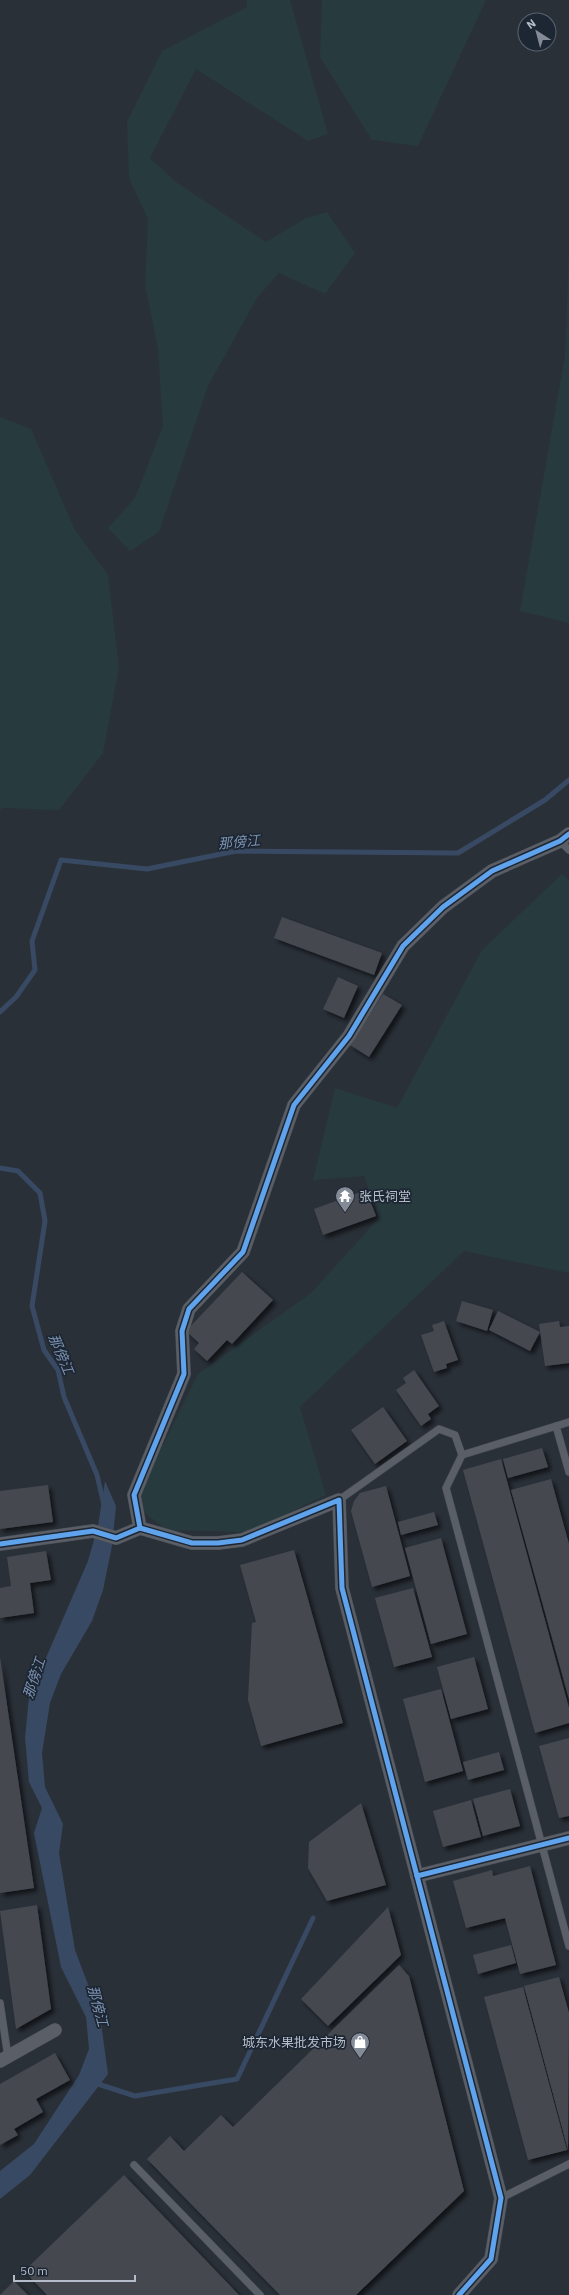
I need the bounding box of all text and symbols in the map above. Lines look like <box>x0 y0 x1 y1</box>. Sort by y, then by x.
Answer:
north arrow <box>517 12 557 52</box>
text: N <box>524 16 538 32</box>
water label: 那傍江 <box>217 831 263 853</box>
temple icon: 张氏祠堂 <box>334 1185 356 1213</box>
place label: 张氏祠堂 <box>359 1188 411 1205</box>
water label: 那傍江 <box>45 1331 78 1379</box>
water label: 那傍江 <box>19 1653 50 1701</box>
water label: 那傍江 <box>84 1983 113 2031</box>
shop icon: 城东水果批发市场 <box>349 2031 371 2059</box>
place label: 城东水果批发市场 <box>242 2034 346 2051</box>
scale bar <box>14 2257 135 2283</box>
text: 50 m <box>20 2263 48 2278</box>

